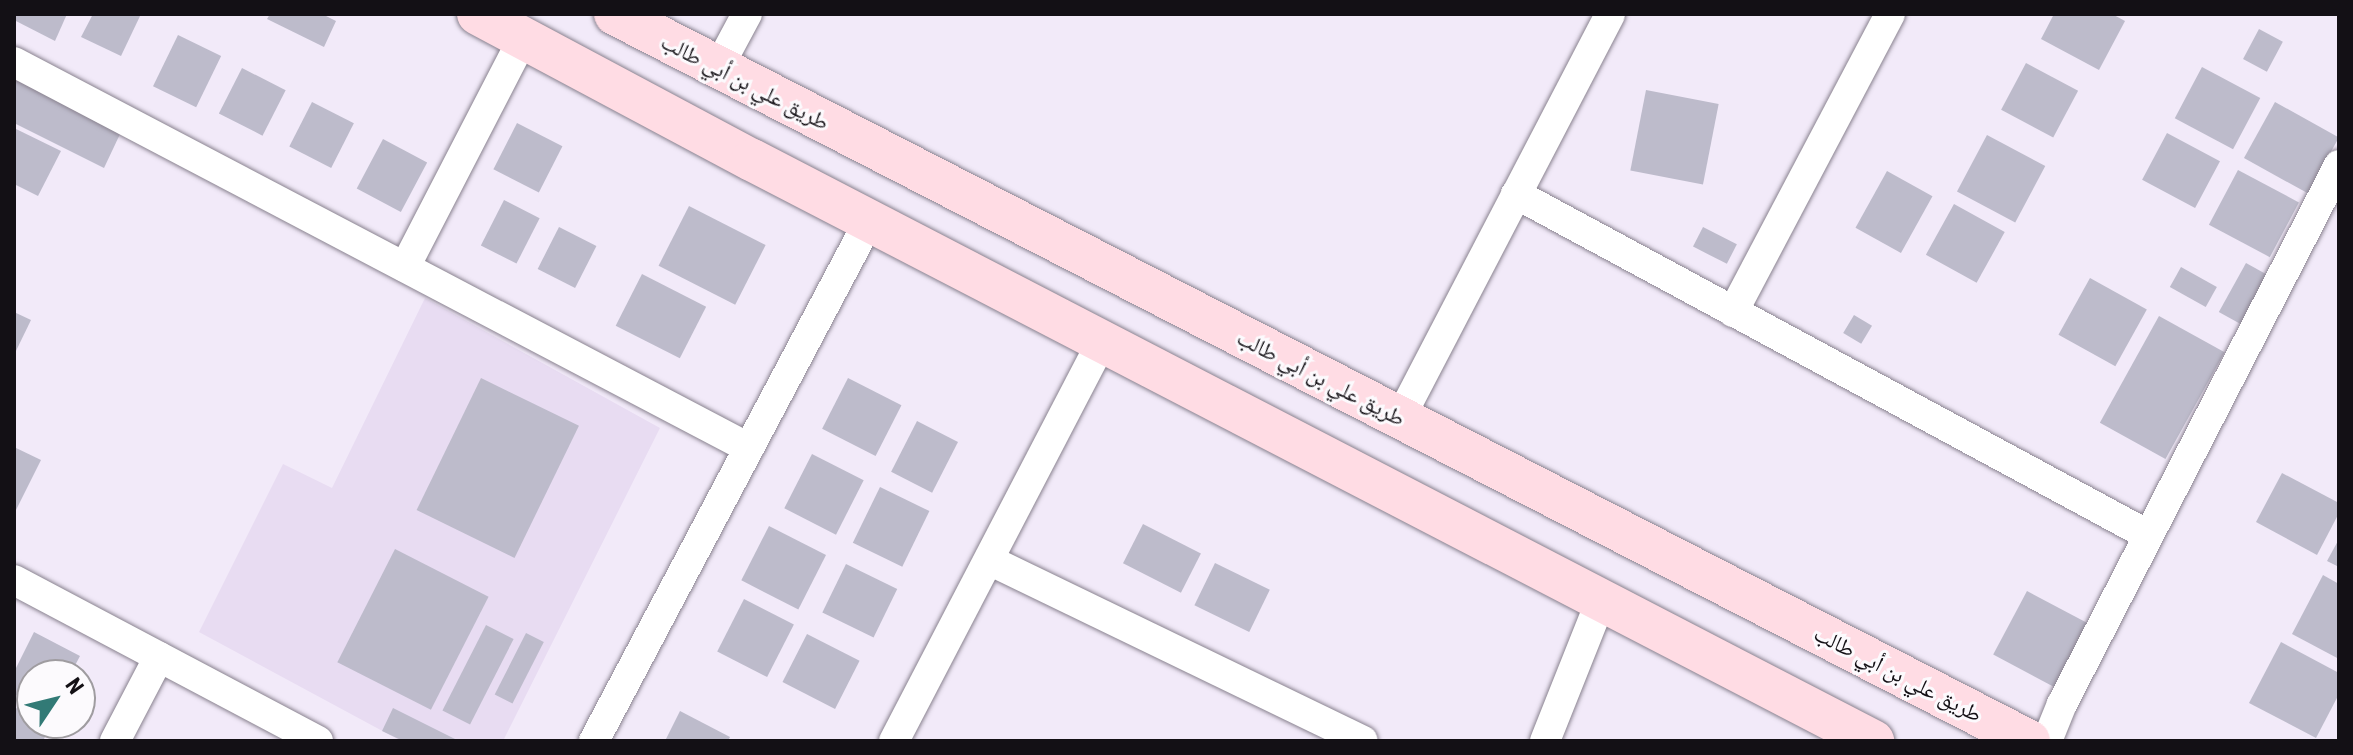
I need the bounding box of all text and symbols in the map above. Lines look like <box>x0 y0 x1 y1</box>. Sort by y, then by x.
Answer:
street label: طريق علي بن أبي طالب <box>657 28 833 136</box>
street label: طريق علي بن أبي طالب <box>1233 324 1409 432</box>
street label: طريق علي بن أبي طالب <box>1810 620 1986 728</box>
north arrow <box>16 659 96 739</box>
text: N <box>60 673 89 699</box>

